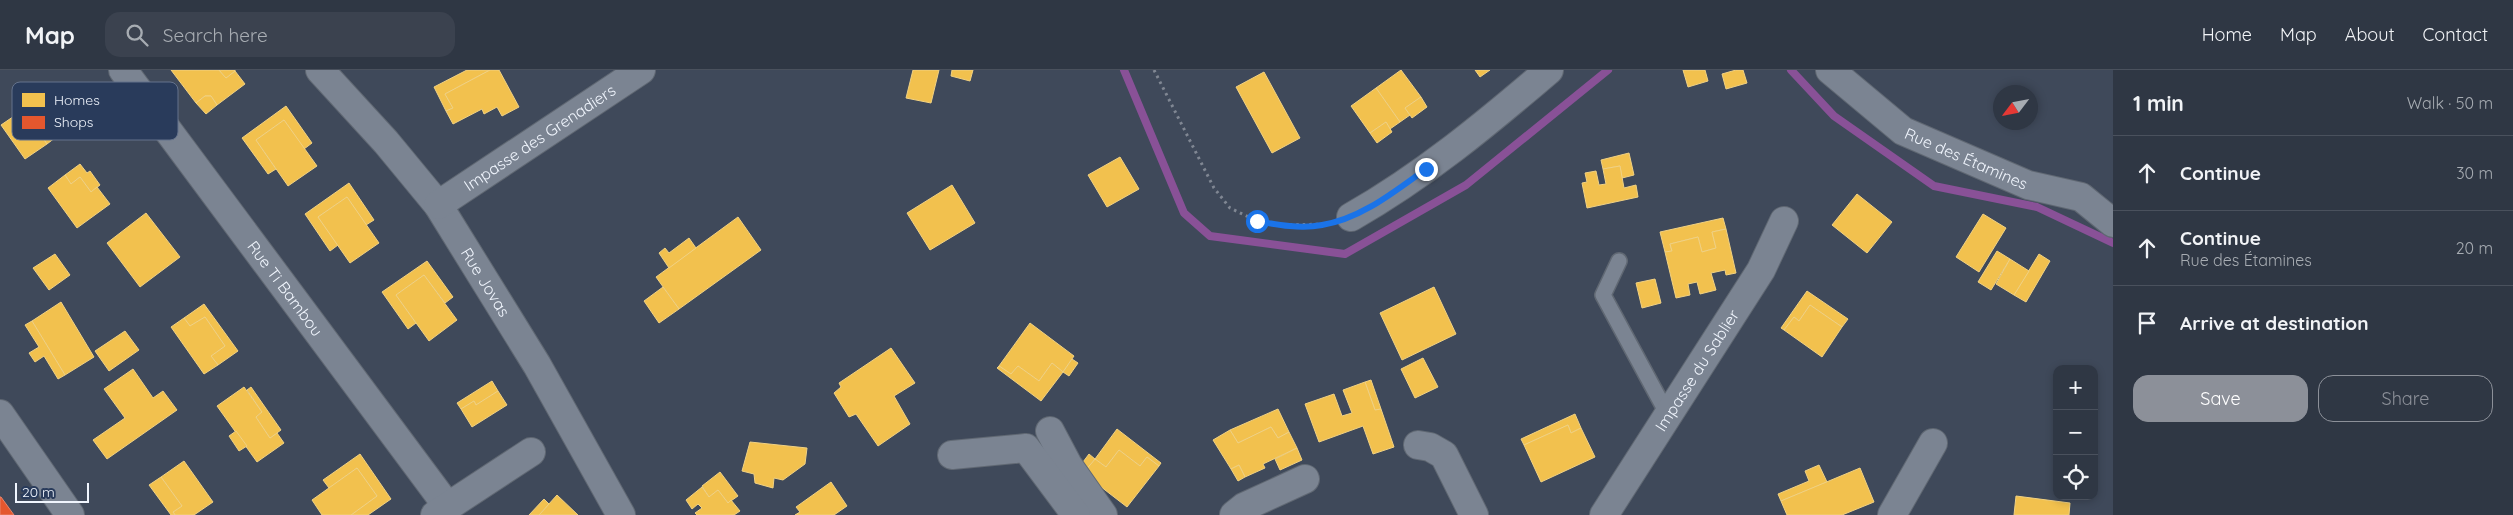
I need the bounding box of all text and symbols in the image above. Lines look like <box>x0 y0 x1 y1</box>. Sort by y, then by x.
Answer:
search box <box>105 12 455 57</box>
text: Map <box>25 20 75 50</box>
icon: search <box>123 21 151 49</box>
text: Search here <box>163 23 268 47</box>
text: Home <box>2202 23 2252 46</box>
text: Map <box>2280 23 2317 46</box>
text: About <box>2345 23 2395 46</box>
text: Contact <box>2423 23 2488 46</box>
street label: Impasse des Grenadiers <box>460 80 619 195</box>
legend <box>12 82 178 140</box>
north arrow <box>1993 85 2038 130</box>
text: 1 min <box>2133 90 2184 116</box>
text: Homes <box>54 91 100 109</box>
text: Walk · 50 m <box>2407 93 2493 113</box>
text: Shops <box>54 113 93 131</box>
street label: Rue des Étamines <box>1902 123 2031 194</box>
route end <box>1415 158 1438 181</box>
icon: ahead <box>2133 159 2161 187</box>
text: Continue <box>2180 161 2261 185</box>
text: 30 m <box>2456 163 2493 183</box>
route start <box>1246 210 1269 233</box>
text: Continue <box>2180 226 2261 250</box>
icon: ahead <box>2133 234 2161 262</box>
street label: Rue Ti Bambou <box>243 237 327 340</box>
text: 20 m <box>2456 238 2493 258</box>
street label: Rue Jovas <box>457 244 515 320</box>
text: Rue des Étamines <box>2180 250 2312 270</box>
street label: Impasse du Sablier <box>1650 306 1743 435</box>
icon: arrive <box>2133 309 2161 337</box>
text: Arrive at destination <box>2180 311 2369 335</box>
map controls <box>2053 365 2098 500</box>
button: + <box>2053 365 2098 410</box>
button: Save <box>2133 375 2308 422</box>
button: Share <box>2318 375 2493 422</box>
button: − <box>2053 410 2098 455</box>
button: locate <box>2053 455 2098 500</box>
scale bar <box>15 480 89 503</box>
text: 20 m <box>22 483 55 501</box>

